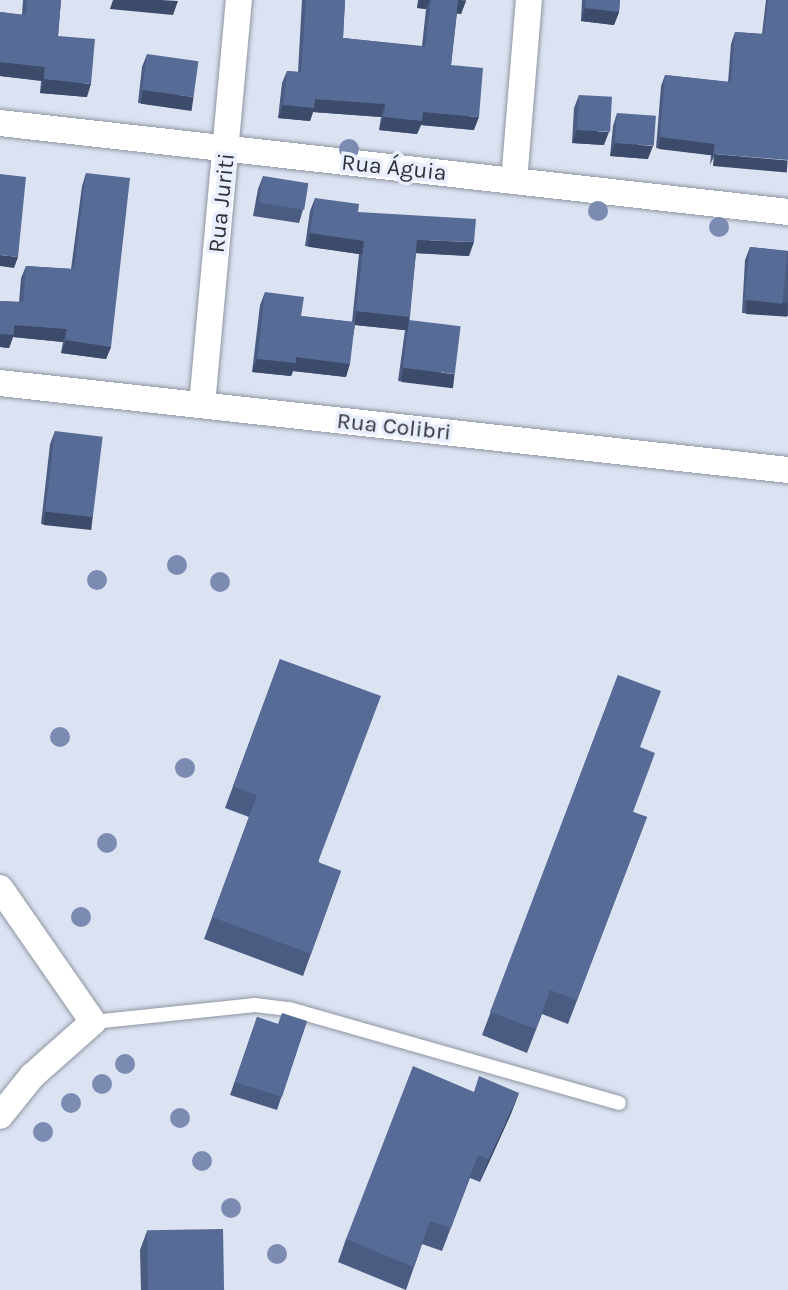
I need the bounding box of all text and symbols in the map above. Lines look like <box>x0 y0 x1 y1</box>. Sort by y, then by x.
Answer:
street label: Rua Águia <box>340 149 448 187</box>
street label: Rua Juriti <box>203 152 241 254</box>
street label: Rua Colibri <box>335 407 453 447</box>

